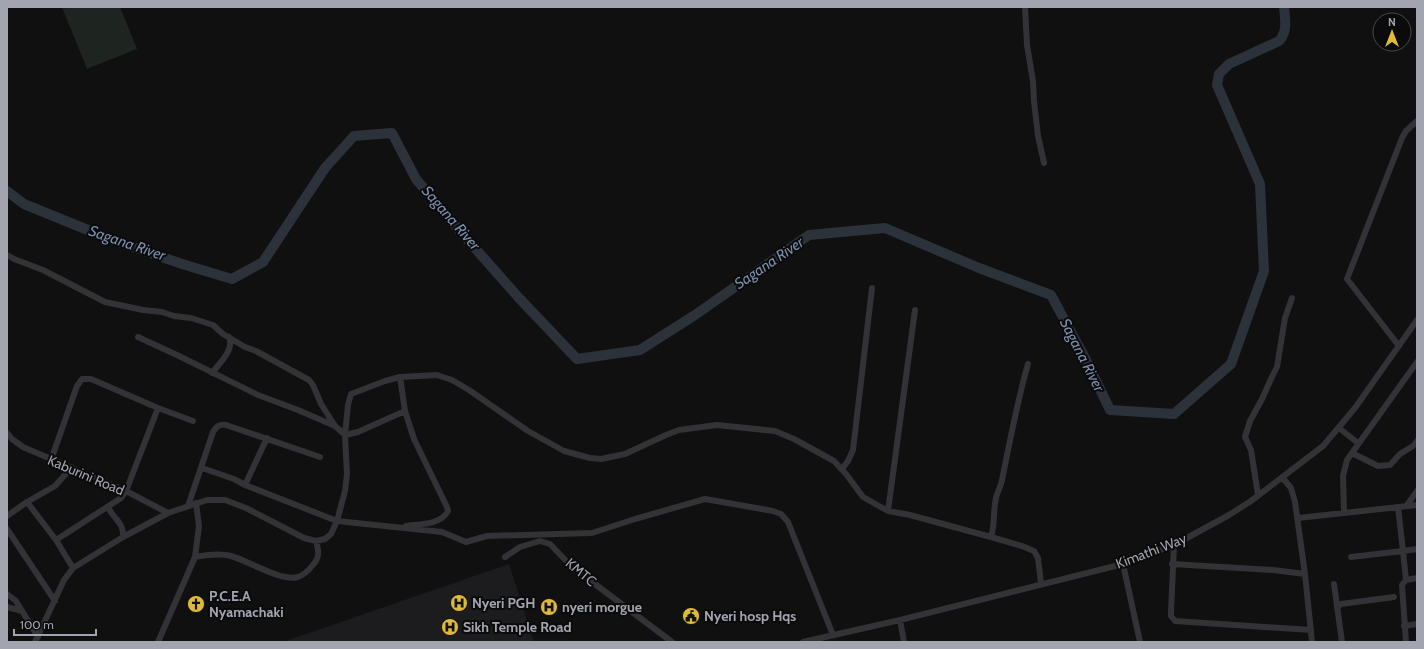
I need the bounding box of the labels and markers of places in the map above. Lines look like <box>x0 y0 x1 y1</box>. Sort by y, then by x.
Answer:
place label: P.C.E.A Nyamachaki <box>209 587 284 621</box>
hospital icon: Nyeri PGH <box>449 593 469 613</box>
church icon: P.C.E.A Nyamachaki <box>186 594 206 614</box>
place label: Nyeri PGH <box>472 594 535 612</box>
hospital icon: nyeri morgue <box>539 597 559 617</box>
place label: nyeri morgue <box>562 598 642 616</box>
public building icon: Nyeri hosp Hqs <box>681 606 701 626</box>
place label: Nyeri hosp Hqs <box>704 607 796 625</box>
hospital icon: Sikh Temple Road <box>440 617 460 637</box>
place label: Sikh Temple Road <box>463 618 572 636</box>

